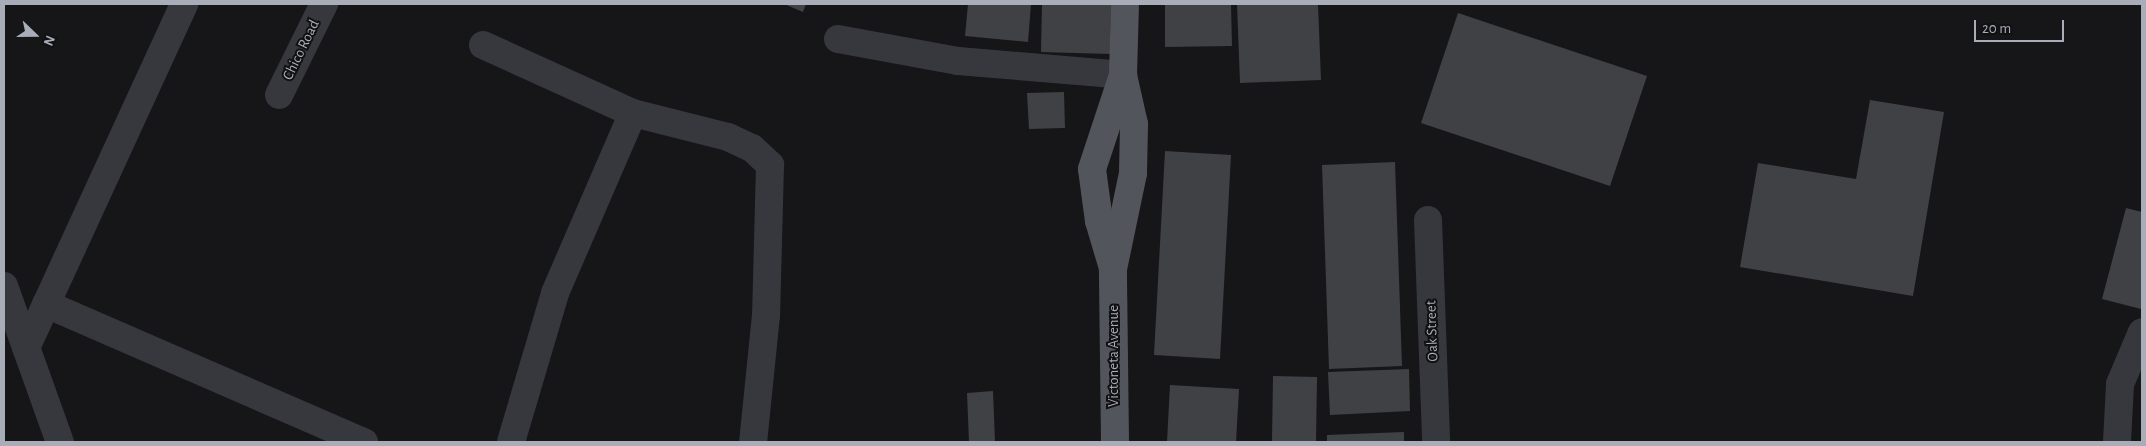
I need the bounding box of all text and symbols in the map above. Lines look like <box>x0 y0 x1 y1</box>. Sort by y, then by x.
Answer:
north arrow <box>10 10 60 60</box>
scale bar <box>1976 10 2066 42</box>
street label: Chico Road <box>279 17 323 83</box>
text: 20 m <box>1982 21 2011 36</box>
text: N <box>41 33 57 48</box>
street label: Oak Street <box>1422 300 1442 362</box>
street label: Victoneta Avenue <box>1105 305 1123 407</box>

